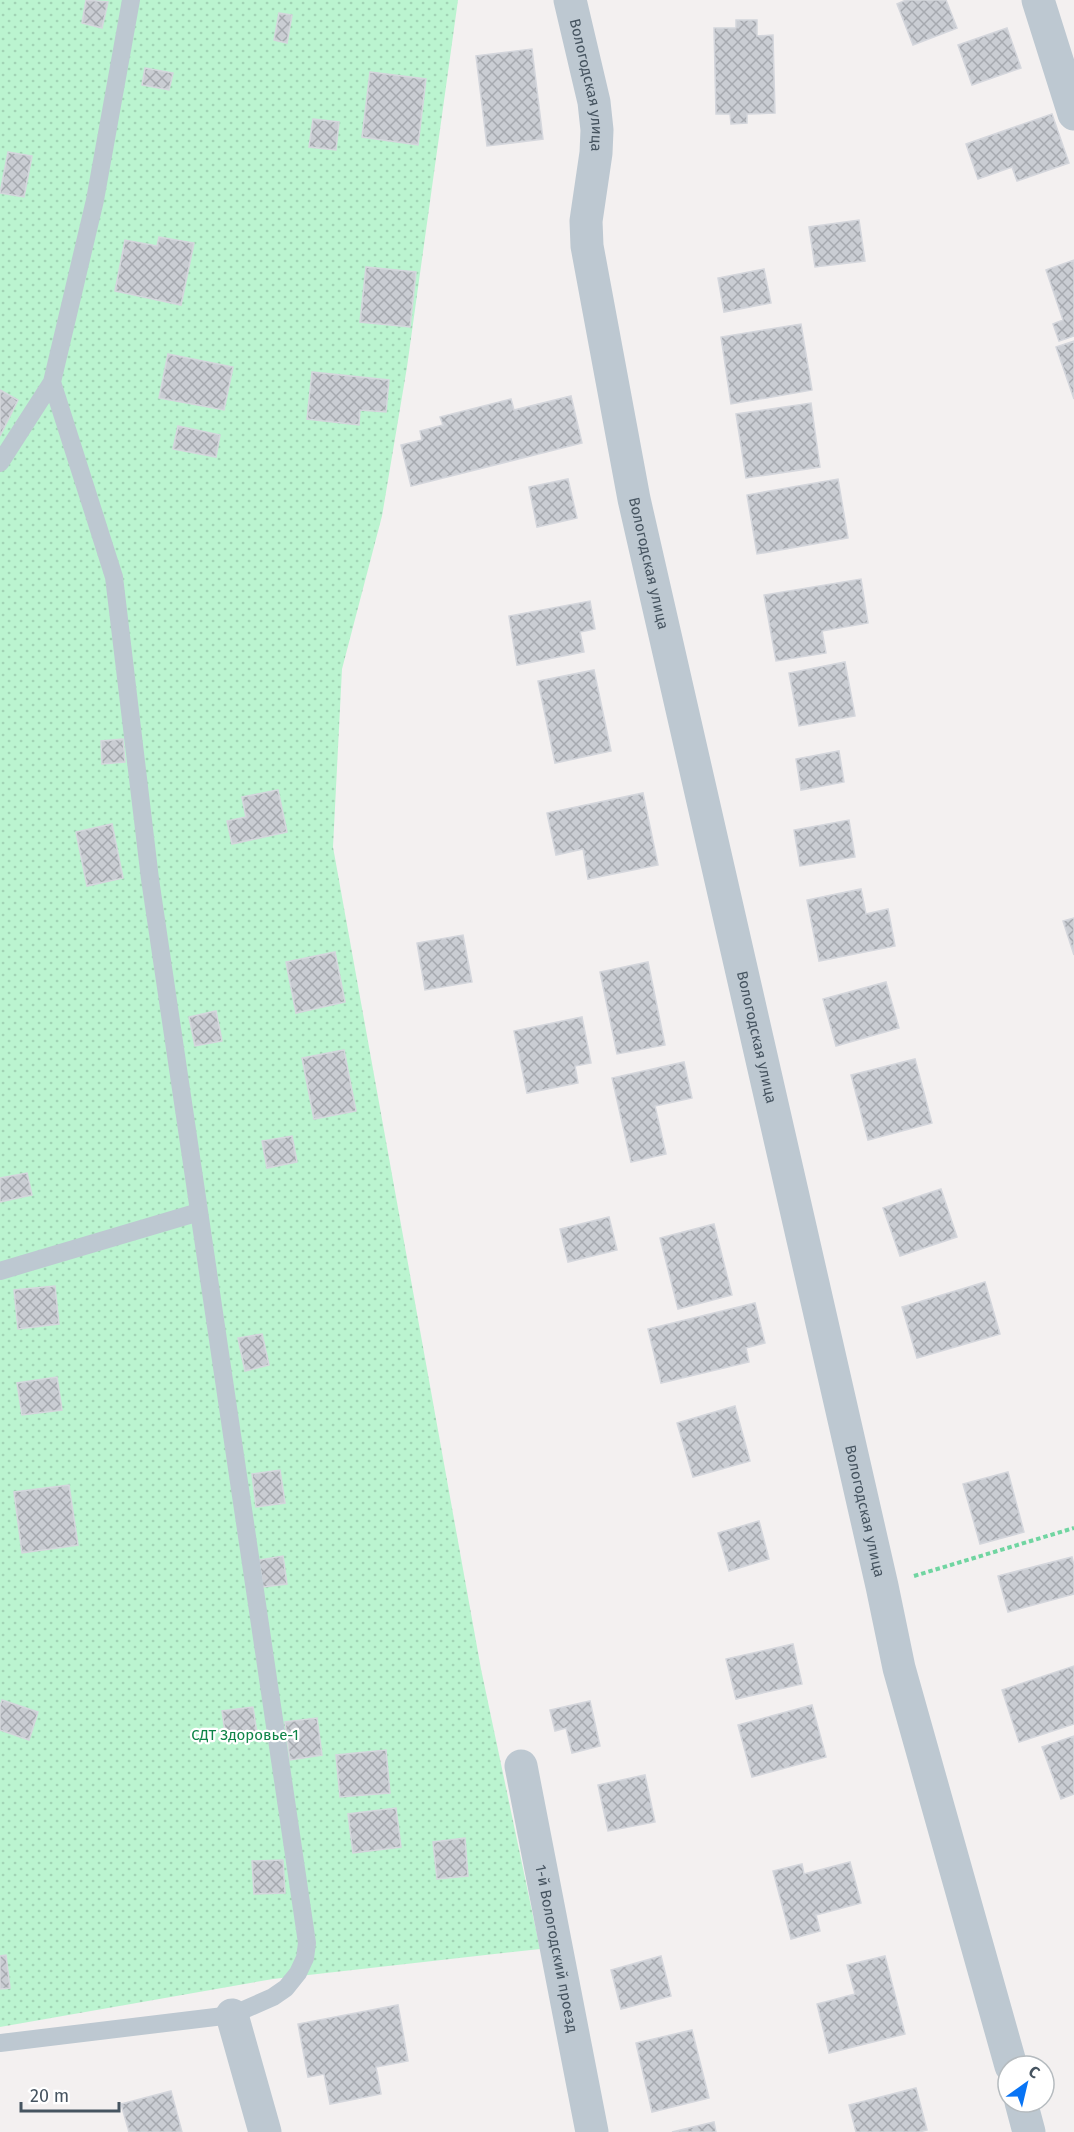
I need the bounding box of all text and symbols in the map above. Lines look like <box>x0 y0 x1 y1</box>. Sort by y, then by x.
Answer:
street label: Вологодская улица <box>566 17 606 152</box>
street label: Вологодская улица <box>625 495 672 631</box>
street label: Вологодская улица <box>733 969 781 1105</box>
street label: Вологодская улица <box>841 1443 889 1579</box>
park label: СДТ Здоровье-1 <box>191 1726 299 1744</box>
street label: 1-й Вологодский проезд <box>531 1863 582 2034</box>
north arrow <box>996 2054 1056 2114</box>
text: С <box>1025 2062 1044 2083</box>
scale bar <box>21 2075 118 2113</box>
text: 20 m <box>30 2085 69 2107</box>

